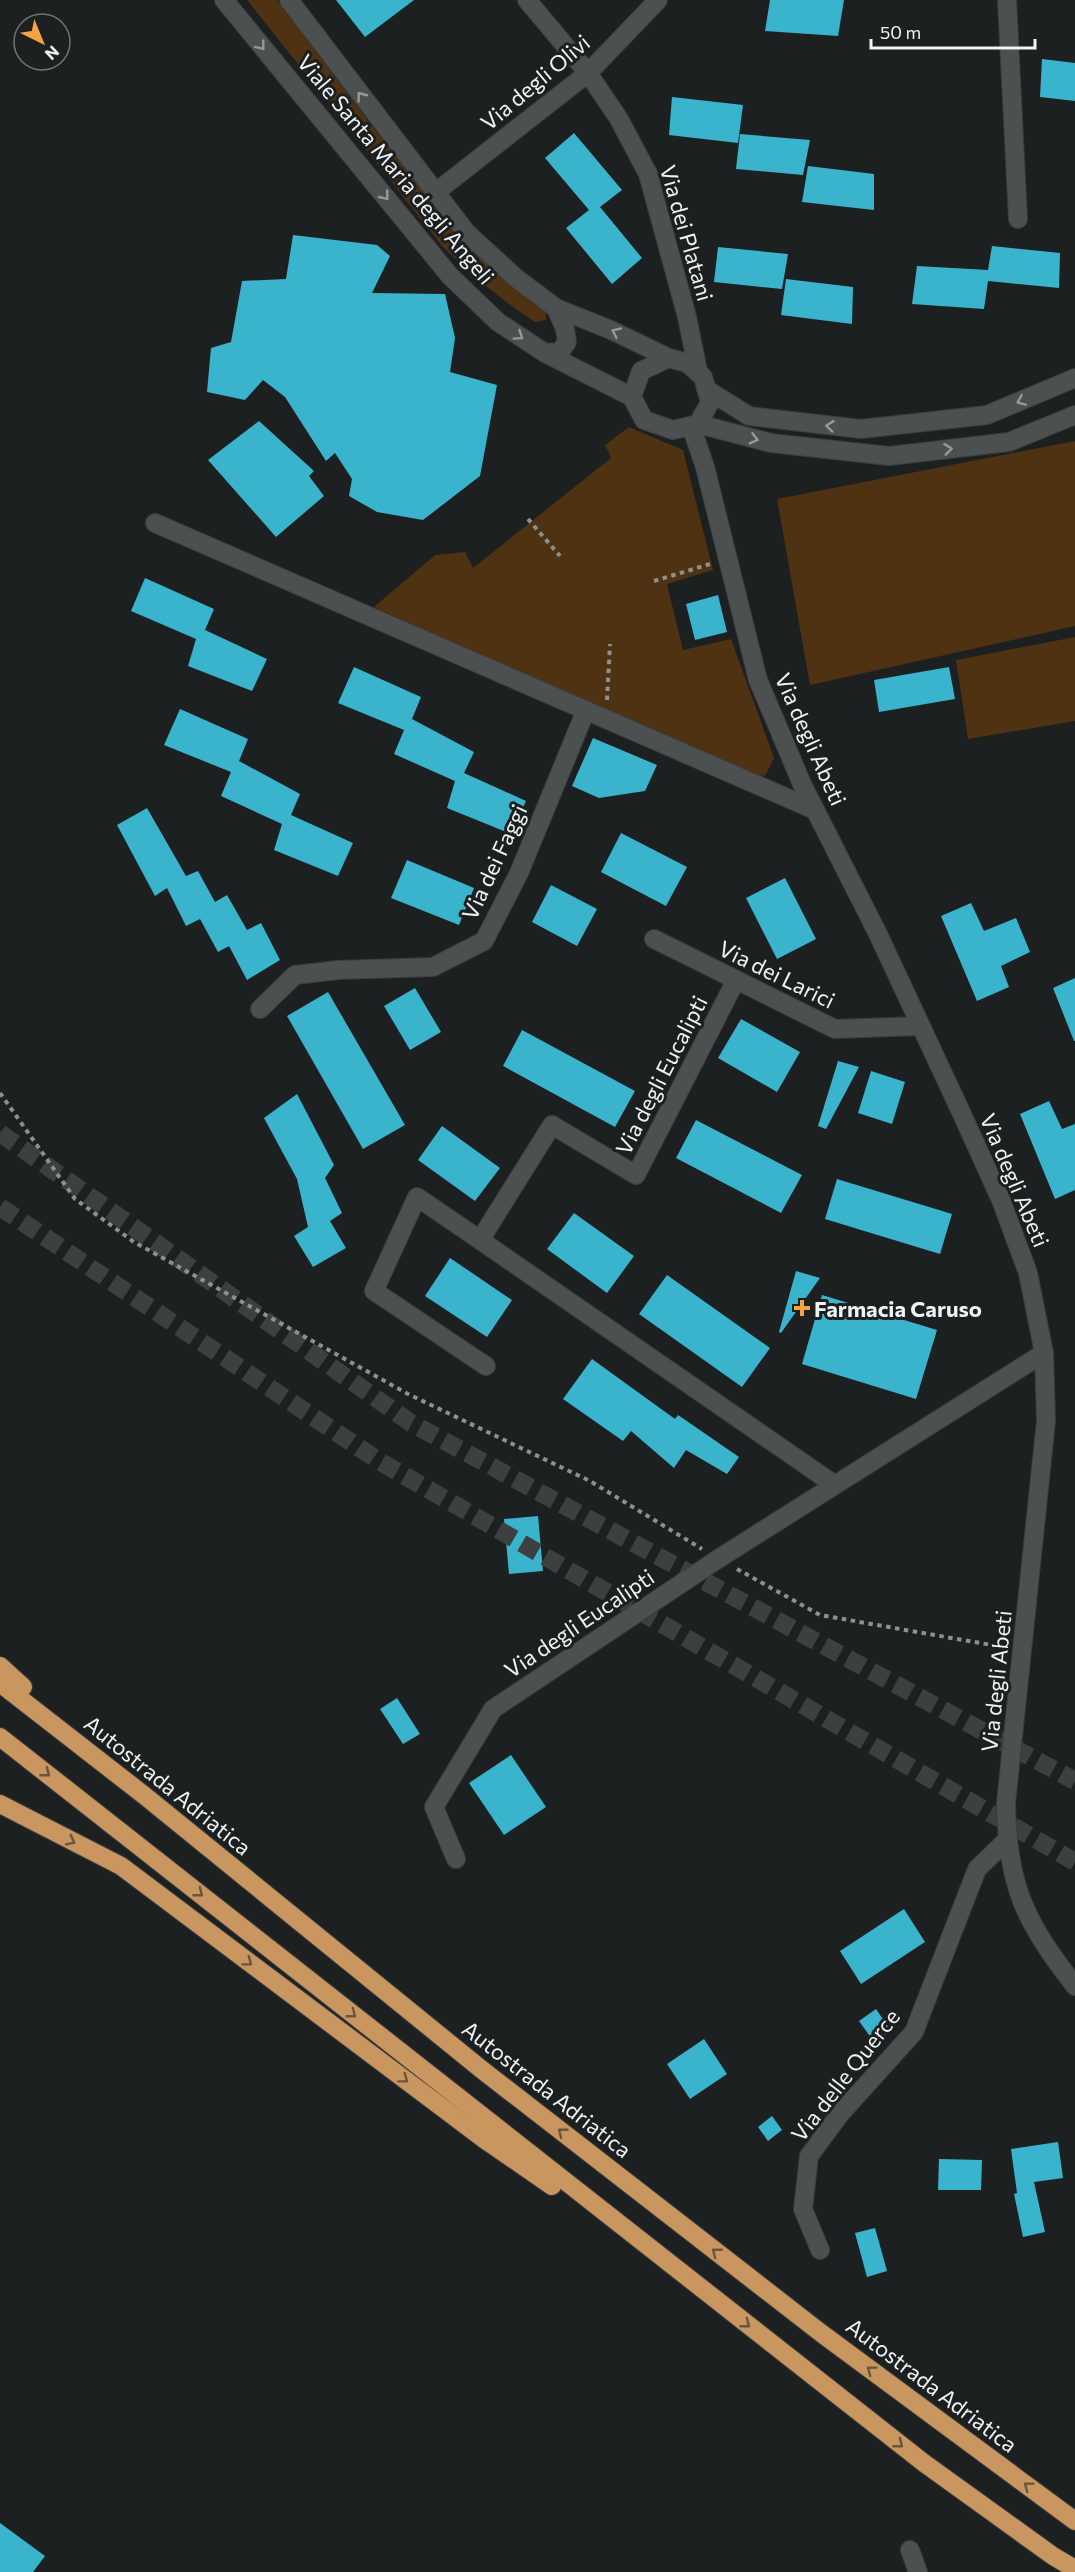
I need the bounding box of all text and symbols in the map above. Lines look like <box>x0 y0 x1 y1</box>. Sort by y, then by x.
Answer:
north arrow <box>12 12 72 72</box>
scale bar <box>871 12 1034 50</box>
text: 50 m <box>880 21 921 43</box>
street label: Via degli Olivi <box>475 28 595 136</box>
one-way arrow <box>253 39 264 50</box>
text: N <box>42 42 63 64</box>
street label: Viale Santa Maria degli Angeli <box>292 48 500 290</box>
one-way arrow <box>358 92 369 103</box>
street label: Via dei Platani <box>655 162 719 304</box>
one-way arrow <box>377 189 388 200</box>
one-way arrow <box>612 328 623 340</box>
one-way arrow <box>513 329 524 340</box>
one-way arrow <box>1016 394 1027 406</box>
one-way arrow <box>825 420 834 432</box>
one-way arrow <box>749 432 759 444</box>
one-way arrow <box>943 444 952 456</box>
street label: Via degli Abeti <box>770 668 852 810</box>
street label: Via dei Faggi <box>456 800 532 924</box>
street label: Via dei Larici <box>715 934 839 1014</box>
street label: Via degli Eucalipti <box>609 991 713 1159</box>
street label: Via degli Abeti <box>975 1109 1055 1251</box>
place label: Farmacia Caruso <box>814 1295 982 1322</box>
marker: Farmacia Caruso <box>795 1301 809 1315</box>
street label: Via degli Eucalipti <box>499 1563 659 1683</box>
street label: Via degli Abeti <box>975 1609 1017 1753</box>
street label: Autostrada Adriatica <box>79 1709 257 1861</box>
one-way arrow <box>39 1765 50 1776</box>
one-way arrow <box>64 1833 75 1845</box>
one-way arrow <box>192 1886 203 1897</box>
one-way arrow <box>242 1955 253 1966</box>
street label: Via delle Querce <box>785 2003 905 2147</box>
one-way arrow <box>346 2007 357 2018</box>
street label: Autostrada Adriatica <box>457 2015 637 2163</box>
one-way arrow <box>398 2072 409 2083</box>
one-way arrow <box>558 2128 569 2139</box>
one-way arrow <box>712 2248 723 2259</box>
street label: Autostrada Adriatica <box>841 2312 1023 2458</box>
one-way arrow <box>739 2316 750 2327</box>
one-way arrow <box>867 2366 878 2377</box>
one-way arrow <box>892 2436 903 2447</box>
one-way arrow <box>1023 2483 1034 2494</box>

